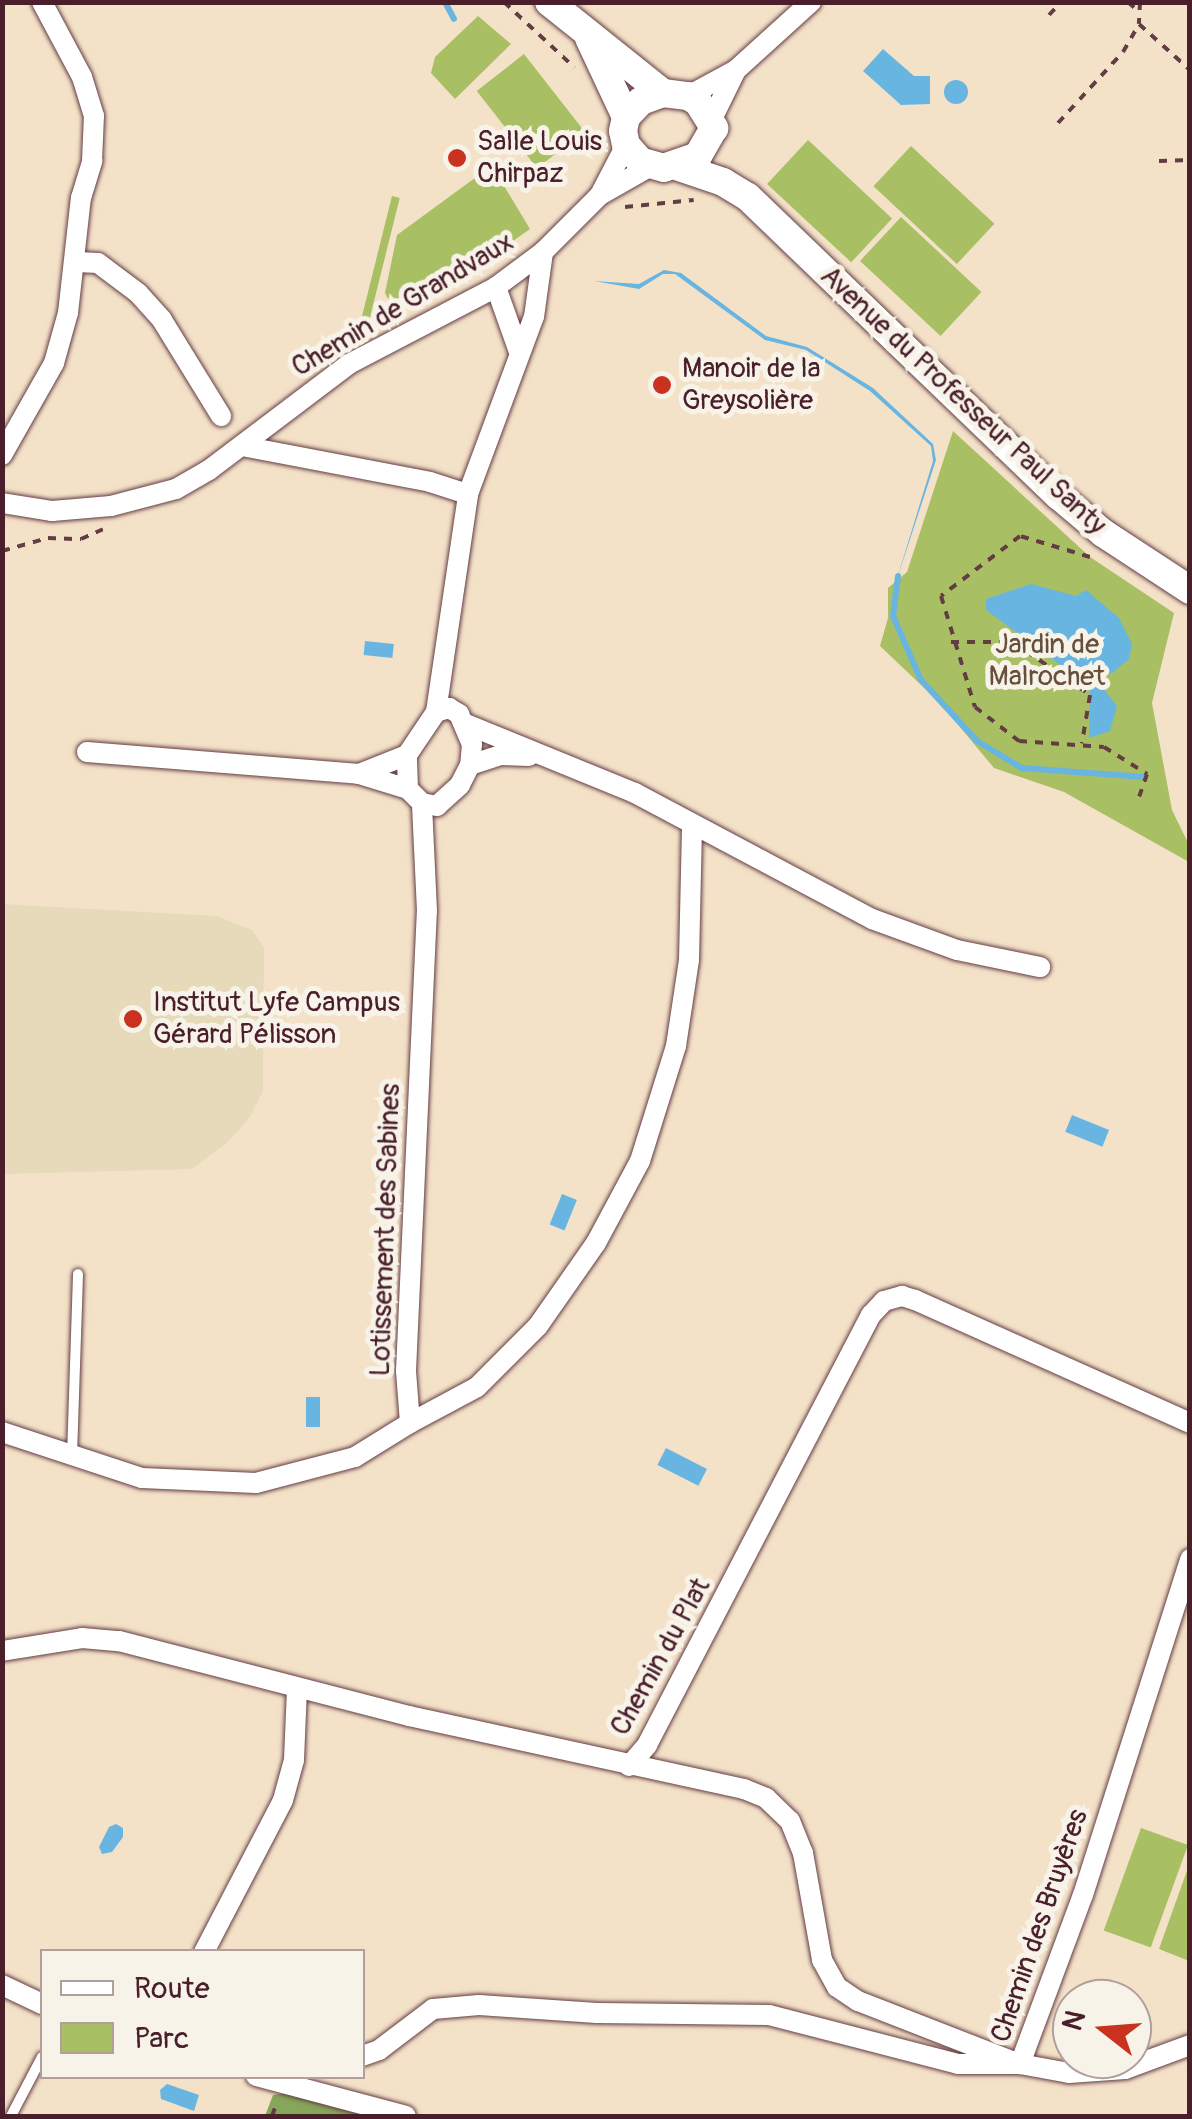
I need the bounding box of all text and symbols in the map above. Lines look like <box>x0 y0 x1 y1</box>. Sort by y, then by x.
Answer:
place label: Salle Louis Chirpaz <box>477 125 602 191</box>
marker: Salle Louis Chirpaz <box>446 147 468 169</box>
street label: Chemin de Grandvaux <box>286 226 520 384</box>
street label: Avenue du Professeur Paul Santy <box>813 260 1113 542</box>
place label: Manoir de la Greysolière <box>682 352 820 418</box>
marker: Manoir de la Greysolière <box>651 374 673 396</box>
park label: Jardin de Malrochet <box>989 628 1105 694</box>
place label: Institut Lyfe Campus Gérard Pélisson <box>153 986 400 1052</box>
marker: Institut Lyfe Campus Gérard Pélisson <box>122 1008 144 1030</box>
street label: Lotissement des Sabines <box>364 1083 408 1377</box>
street label: Chemin du Plat <box>604 1572 718 1742</box>
street label: Chemin des Bruyères <box>984 1805 1096 2047</box>
legend <box>40 1949 365 2079</box>
text: Route <box>134 1970 209 2007</box>
north arrow <box>1052 1979 1152 2079</box>
text: N <box>1055 2006 1094 2035</box>
text: Parc <box>134 2020 189 2057</box>

